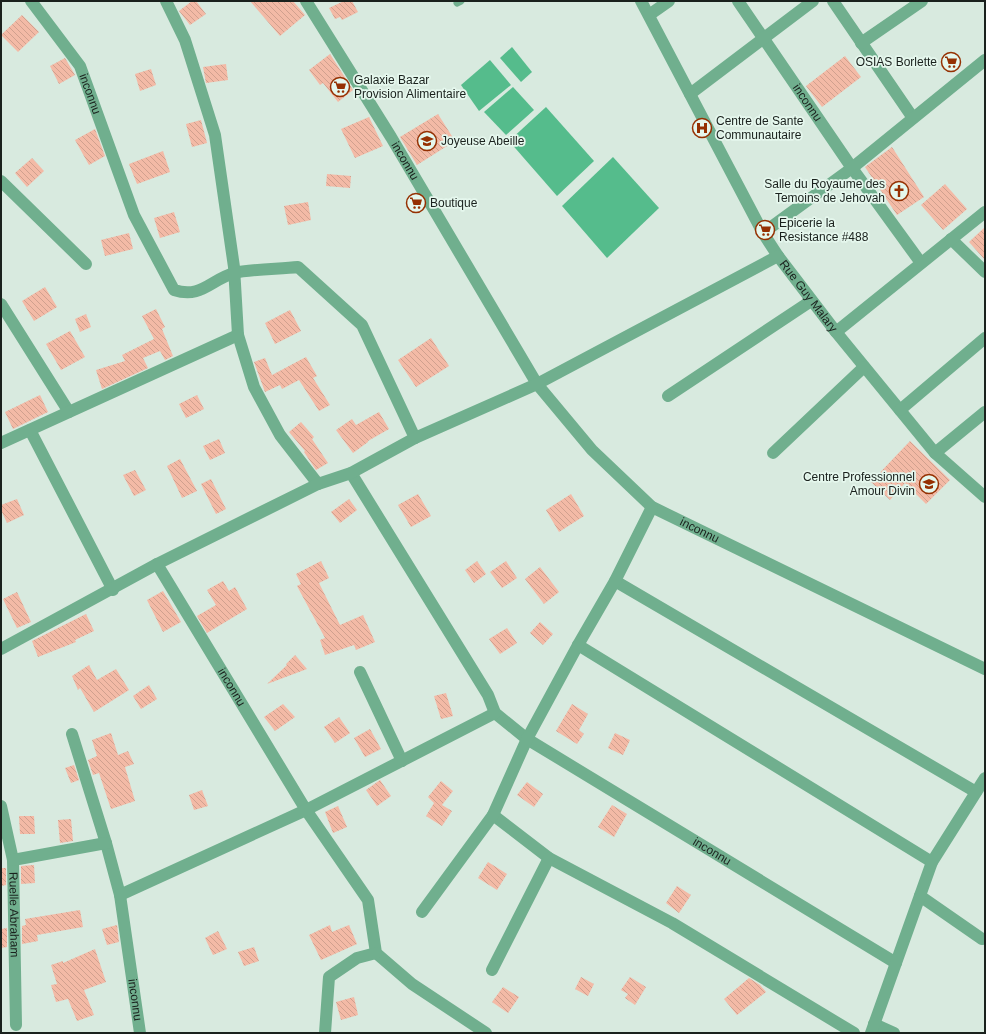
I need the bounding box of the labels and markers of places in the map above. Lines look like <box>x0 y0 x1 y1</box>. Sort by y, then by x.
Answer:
supermarket icon: OSIAS Borlette <box>940 51 962 73</box>
place label: OSIAS Borlette <box>856 55 937 69</box>
place label: Galaxie Bazar Provision Alimentaire <box>354 73 466 101</box>
supermarket icon: Galaxie Bazar Provision Alimentaire <box>329 76 351 98</box>
place label: Centre de Sante Communautaire <box>716 114 804 142</box>
hospital icon: Centre de Sante Communautaire <box>691 117 713 139</box>
school or university icon: Joyeuse Abeille <box>416 130 438 152</box>
place label: Joyeuse Abeille <box>441 134 525 148</box>
place label: Salle du Royaume des Temoins de Jehovah <box>764 177 885 205</box>
church icon: Salle du Royaume des Temoins de Jehovah <box>888 180 910 202</box>
supermarket icon: Boutique <box>405 192 427 214</box>
place label: Boutique <box>430 196 478 210</box>
place label: Epicerie la Resistance #488 <box>779 216 869 244</box>
supermarket icon: Epicerie la Resistance #488 <box>754 219 776 241</box>
place label: Centre Professionnel Amour Divin <box>803 470 915 498</box>
school or university icon: Centre Professionnel Amour Divin <box>918 473 940 495</box>

